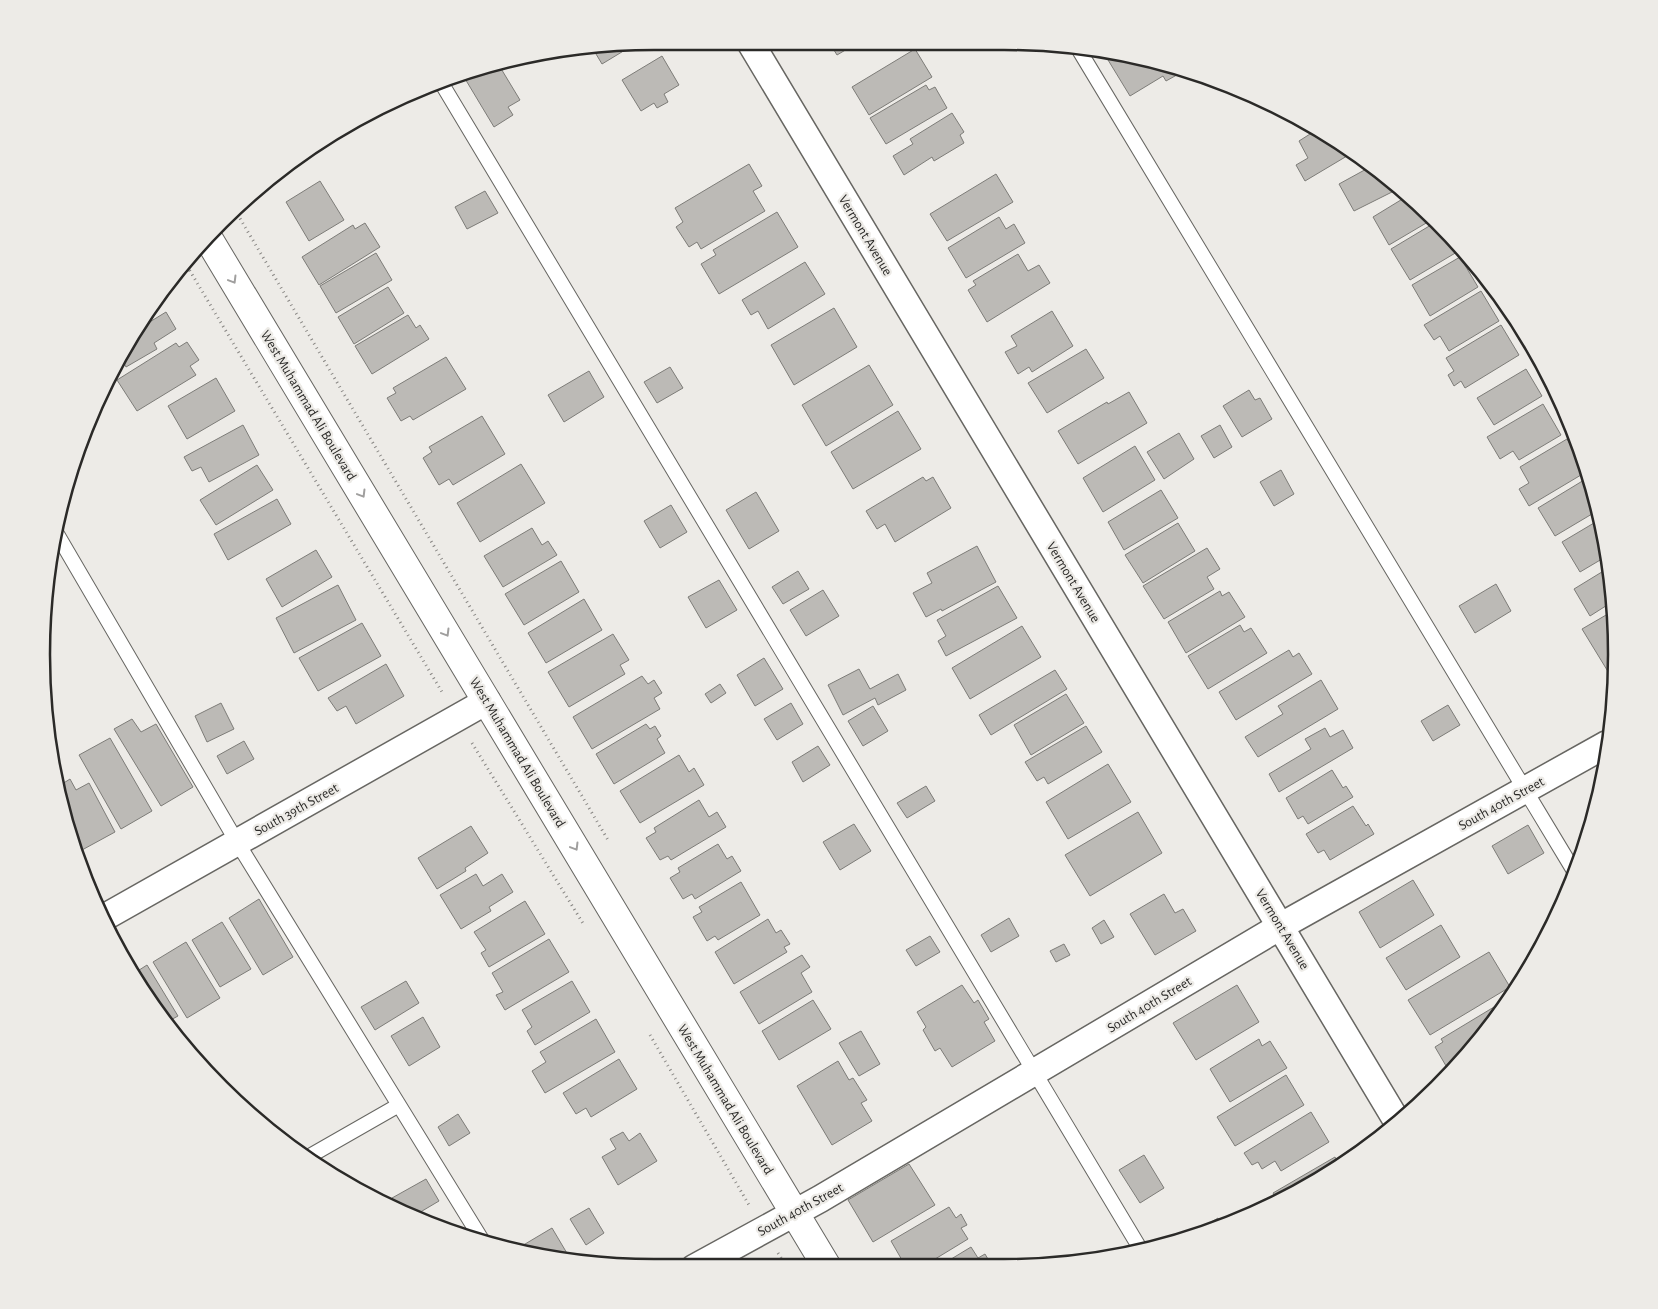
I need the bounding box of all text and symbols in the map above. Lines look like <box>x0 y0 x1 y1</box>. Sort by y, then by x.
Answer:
street label: Vermont Avenue <box>836 193 895 278</box>
one-way arrow <box>227 274 237 283</box>
street label: West Muhammad Ali Boulevard <box>258 328 359 483</box>
one-way arrow <box>356 488 365 497</box>
street label: Vermont Avenue <box>1044 540 1103 625</box>
one-way arrow <box>439 627 449 636</box>
street label: West Muhammad Ali Boulevard <box>467 675 568 830</box>
street label: South 40th Street <box>1456 774 1547 833</box>
street label: South 39th Street <box>252 781 341 839</box>
one-way arrow <box>568 842 578 851</box>
street label: Vermont Avenue <box>1253 887 1312 972</box>
street label: South 40th Street <box>1105 974 1195 1035</box>
street label: West Muhammad Ali Boulevard <box>675 1022 776 1177</box>
street label: South 40th Street <box>755 1180 846 1239</box>

